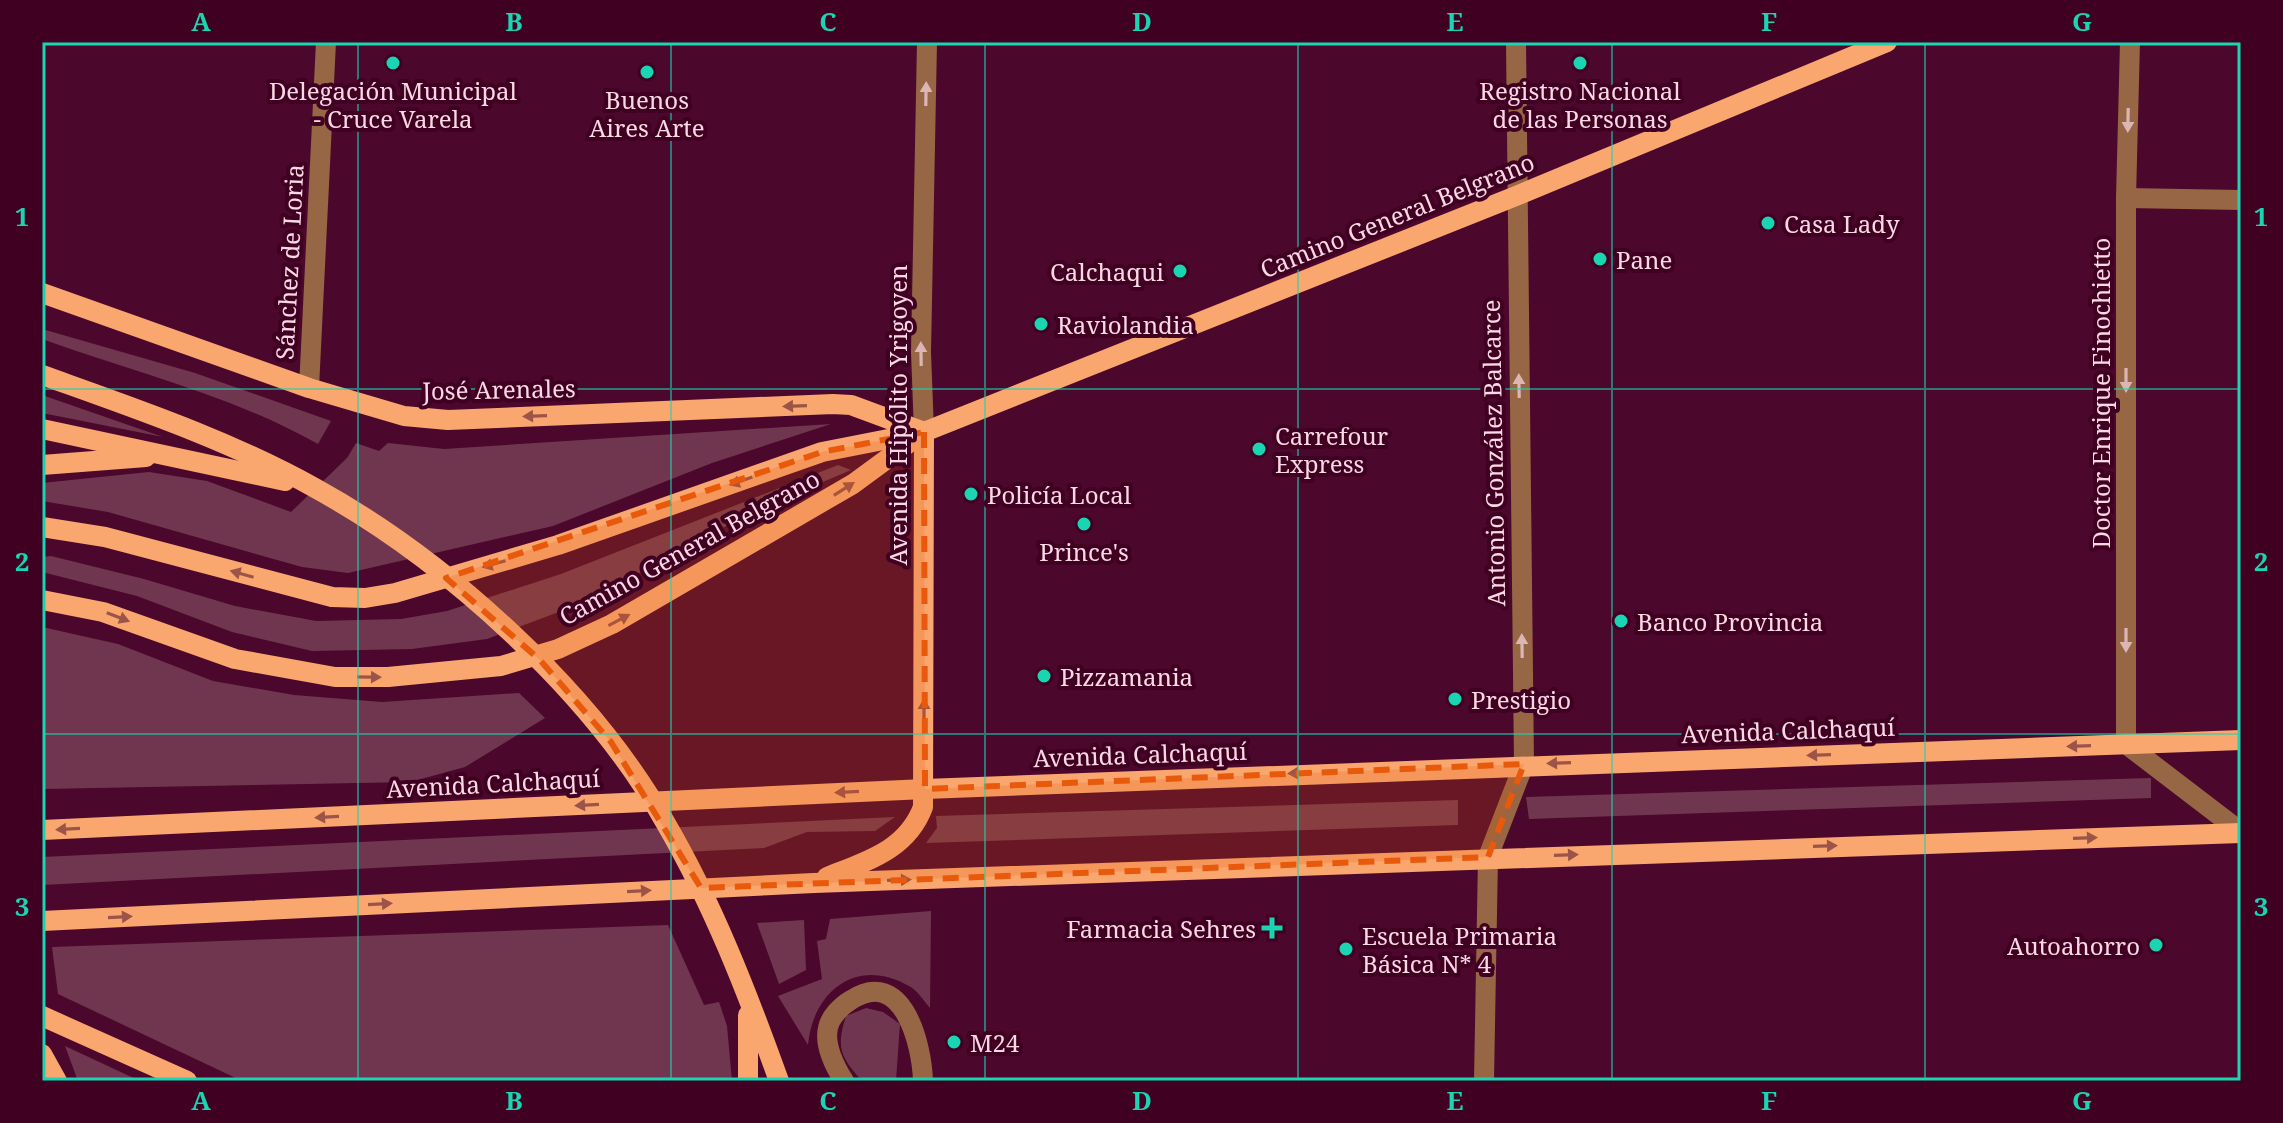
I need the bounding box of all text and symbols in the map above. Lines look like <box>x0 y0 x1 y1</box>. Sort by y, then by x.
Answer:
text: A <box>191 3 211 39</box>
text: B <box>505 3 523 39</box>
text: C <box>819 3 837 39</box>
text: D <box>1132 3 1152 39</box>
text: E <box>1447 3 1464 39</box>
text: F <box>1761 3 1777 39</box>
text: G <box>2072 3 2092 39</box>
marker: Delegación Municipal - Cruce Varela <box>384 54 402 72</box>
marker: Registro Nacional de las Personas <box>1571 54 1589 72</box>
marker: Buenos Aires Arte <box>638 63 656 81</box>
place label: Delegación Municipal - Cruce Varela <box>269 74 518 135</box>
place label: Registro Nacional de las Personas <box>1479 74 1681 135</box>
one-way arrow <box>920 81 933 106</box>
place label: Buenos Aires Arte <box>589 83 705 144</box>
one-way arrow <box>2121 108 2134 133</box>
street label: Camino General Belgrano <box>1255 145 1539 285</box>
street label: Sánchez de Loria <box>267 163 311 361</box>
text: 1 <box>15 198 29 234</box>
text: 1 <box>2254 198 2268 234</box>
place label: Casa Lady <box>1784 207 1900 240</box>
marker: Casa Lady <box>1759 214 1777 232</box>
street label: Doctor Enrique Finochietto <box>2084 238 2117 548</box>
place label: Pane <box>1616 243 1672 276</box>
marker: Pane <box>1591 250 1609 268</box>
place label: Calchaqui <box>1050 255 1164 288</box>
marker: Calchaqui <box>1171 262 1189 280</box>
street label: Avenida Hipólito Yrigoyen <box>881 265 914 565</box>
street label: Antonio González Balcarce <box>1474 299 1512 607</box>
place label: Raviolandia <box>1057 308 1194 341</box>
marker: Raviolandia <box>1032 315 1050 333</box>
one-way arrow <box>915 341 927 366</box>
one-way arrow <box>2120 368 2132 393</box>
street label: José Arenales <box>421 371 576 407</box>
one-way arrow <box>1512 373 1525 398</box>
one-way arrow <box>782 399 807 412</box>
one-way arrow <box>522 410 547 423</box>
place label: Carrefour Express <box>1275 419 1388 480</box>
marker: Carrefour Express <box>1250 440 1268 458</box>
street label: Camino General Belgrano <box>553 462 825 632</box>
one-way arrow <box>728 475 752 488</box>
place label: Policía Local <box>987 478 1132 511</box>
one-way arrow <box>833 483 855 497</box>
marker: Policía Local <box>962 485 980 503</box>
marker: Prince's <box>1075 515 1093 533</box>
place label: Prince's <box>1039 535 1129 568</box>
text: 2 <box>15 543 29 579</box>
text: 2 <box>2254 543 2268 579</box>
one-way arrow <box>482 558 506 571</box>
one-way arrow <box>229 567 253 580</box>
place label: Banco Provincia <box>1637 605 1823 638</box>
one-way arrow <box>106 611 130 624</box>
marker: Banco Provincia <box>1612 612 1630 630</box>
one-way arrow <box>608 613 630 627</box>
one-way arrow <box>2120 628 2132 653</box>
one-way arrow <box>1516 633 1528 658</box>
place label: Pizzamania <box>1060 660 1193 693</box>
marker: Pizzamania <box>1035 667 1053 685</box>
one-way arrow <box>357 671 382 683</box>
place label: Prestigio <box>1471 683 1571 716</box>
marker: Prestigio <box>1446 690 1464 708</box>
one-way arrow <box>918 698 930 723</box>
street label: Avenida Calchaquí <box>1681 710 1896 750</box>
street label: Avenida Calchaquí <box>1033 734 1248 774</box>
one-way arrow <box>2066 740 2091 753</box>
one-way arrow <box>1806 749 1831 762</box>
one-way arrow <box>1546 757 1571 770</box>
street label: Avenida Calchaquí <box>385 761 601 805</box>
one-way arrow <box>1287 767 1312 780</box>
one-way arrow <box>834 786 859 799</box>
one-way arrow <box>574 799 599 812</box>
one-way arrow <box>314 811 339 824</box>
one-way arrow <box>55 823 80 836</box>
one-way arrow <box>2073 832 2098 845</box>
one-way arrow <box>1813 840 1838 853</box>
one-way arrow <box>1554 848 1579 861</box>
one-way arrow <box>887 873 912 886</box>
one-way arrow <box>627 885 652 898</box>
text: 3 <box>15 888 29 924</box>
text: 3 <box>2254 888 2268 924</box>
one-way arrow <box>368 898 393 911</box>
one-way arrow <box>108 911 133 924</box>
place label: Farmacia Sehres <box>1066 912 1256 945</box>
marker: Farmacia Sehres <box>1263 919 1281 937</box>
place label: Escuela Primaria Básica N* 4 <box>1362 919 1557 980</box>
place label: Autoahorro <box>2007 929 2140 962</box>
marker: Autoahorro <box>2147 936 2165 954</box>
marker: Escuela Primaria Básica N* 4 <box>1337 940 1355 958</box>
place label: M24 <box>970 1026 1020 1059</box>
marker: M24 <box>945 1033 963 1051</box>
text: A <box>191 1082 211 1118</box>
text: B <box>505 1082 523 1118</box>
text: C <box>819 1082 837 1118</box>
text: D <box>1132 1082 1152 1118</box>
text: E <box>1447 1082 1464 1118</box>
text: F <box>1761 1082 1777 1118</box>
text: G <box>2072 1082 2092 1118</box>

